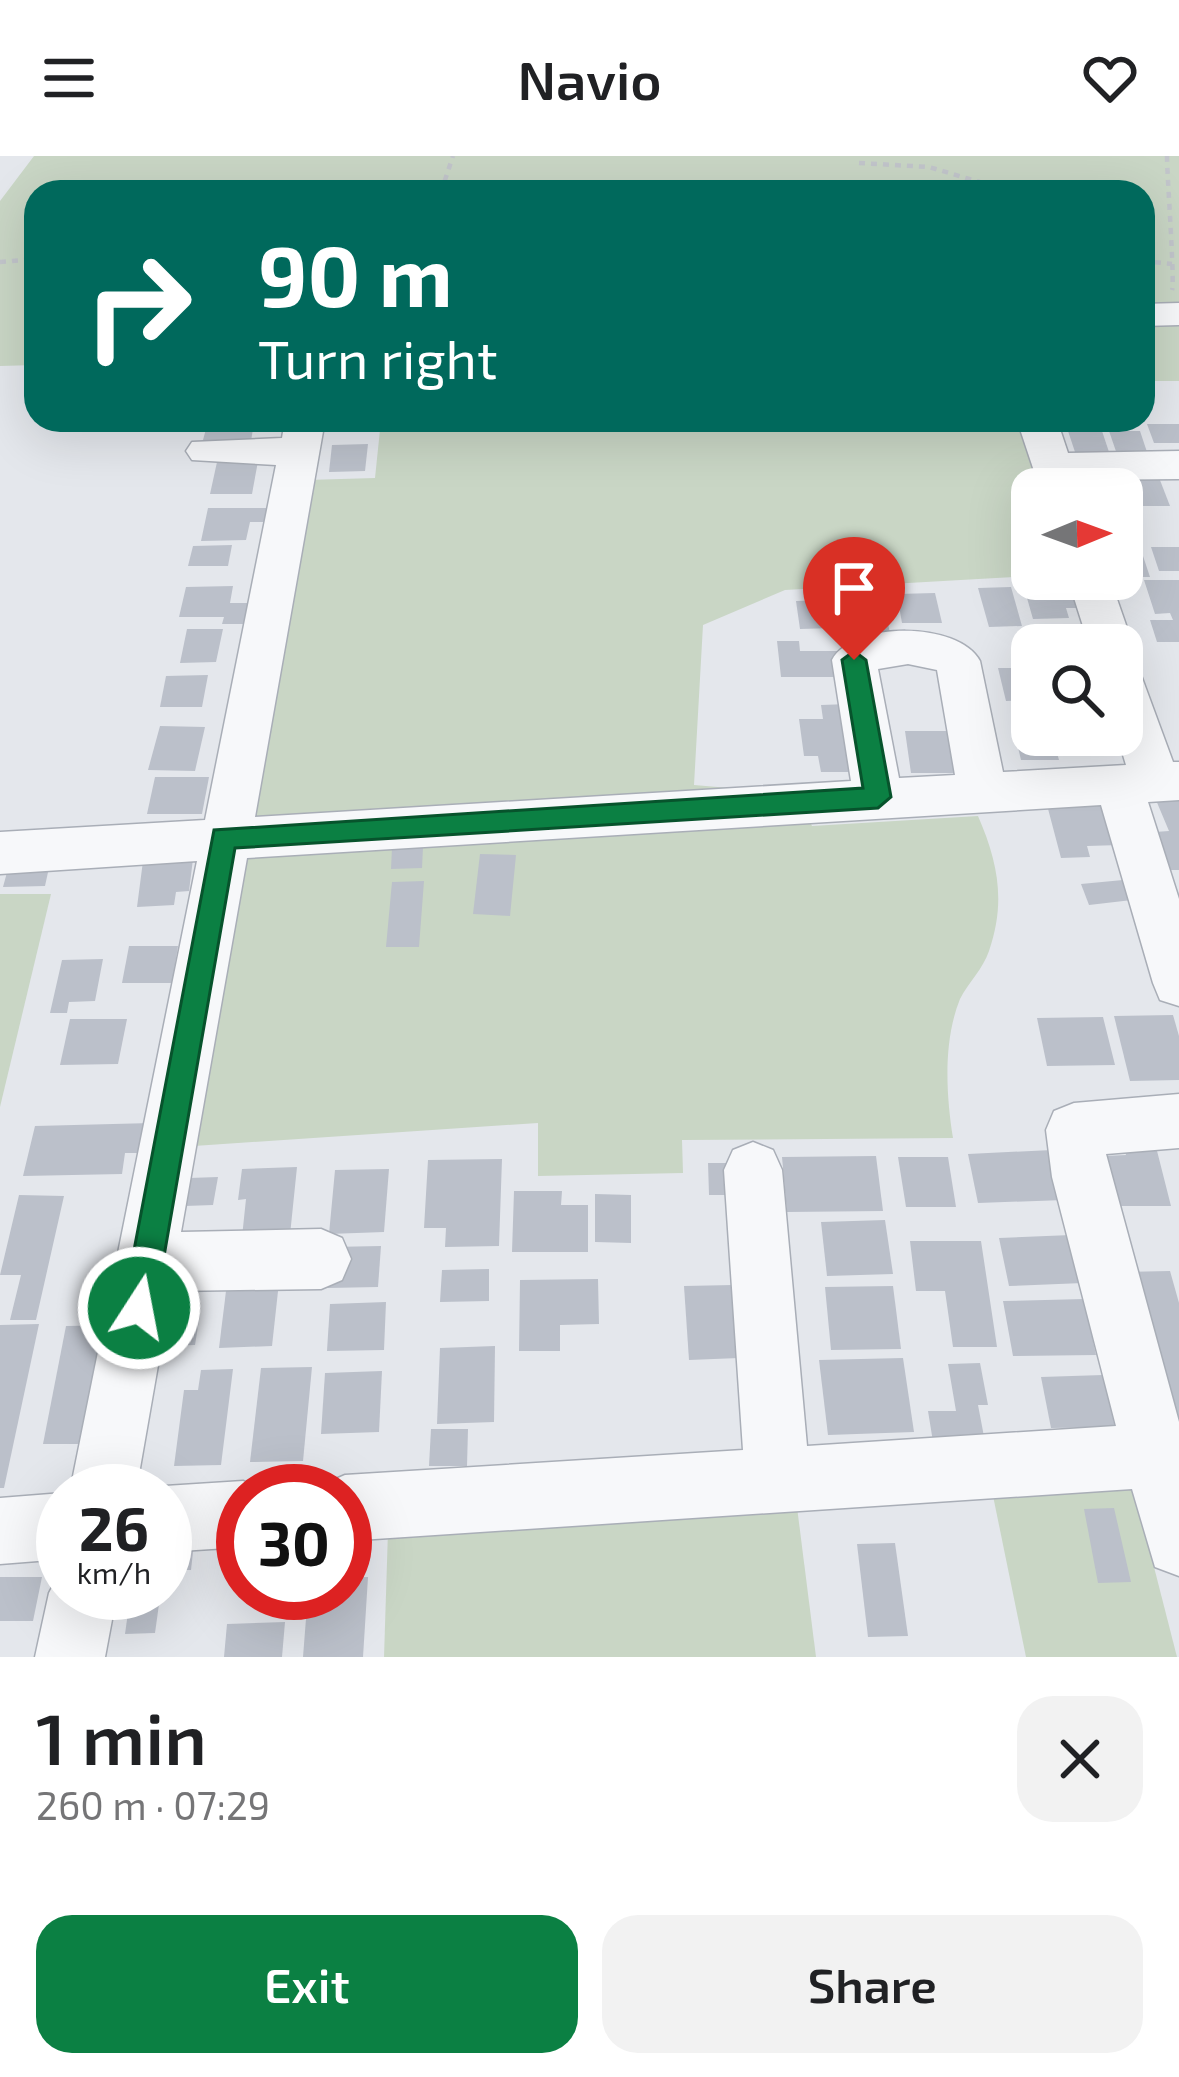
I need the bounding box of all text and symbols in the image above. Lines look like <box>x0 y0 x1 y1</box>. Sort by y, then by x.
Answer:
icon: menu <box>36 45 102 111</box>
icon: heart <box>1077 45 1143 111</box>
text: Navio <box>517 46 662 111</box>
text: 90 m <box>258 223 453 324</box>
icon: right <box>60 228 216 384</box>
text: Turn right <box>258 325 498 390</box>
north arrow <box>1011 468 1143 600</box>
map controls <box>1011 468 1143 756</box>
pin <box>803 537 905 660</box>
icon: arrive <box>821 555 887 621</box>
button: search <box>1011 624 1143 756</box>
position arrow <box>76 1245 202 1371</box>
speed limit sign: 30 <box>216 1464 372 1620</box>
text: 26 <box>79 1491 149 1563</box>
text: km/h <box>77 1554 151 1590</box>
text: 1 min <box>36 1693 207 1779</box>
button: close <box>1017 1696 1143 1822</box>
text: 260 m · 07:29 <box>36 1781 270 1828</box>
button: Exit <box>36 1915 578 2053</box>
button: Share <box>602 1915 1143 2053</box>

